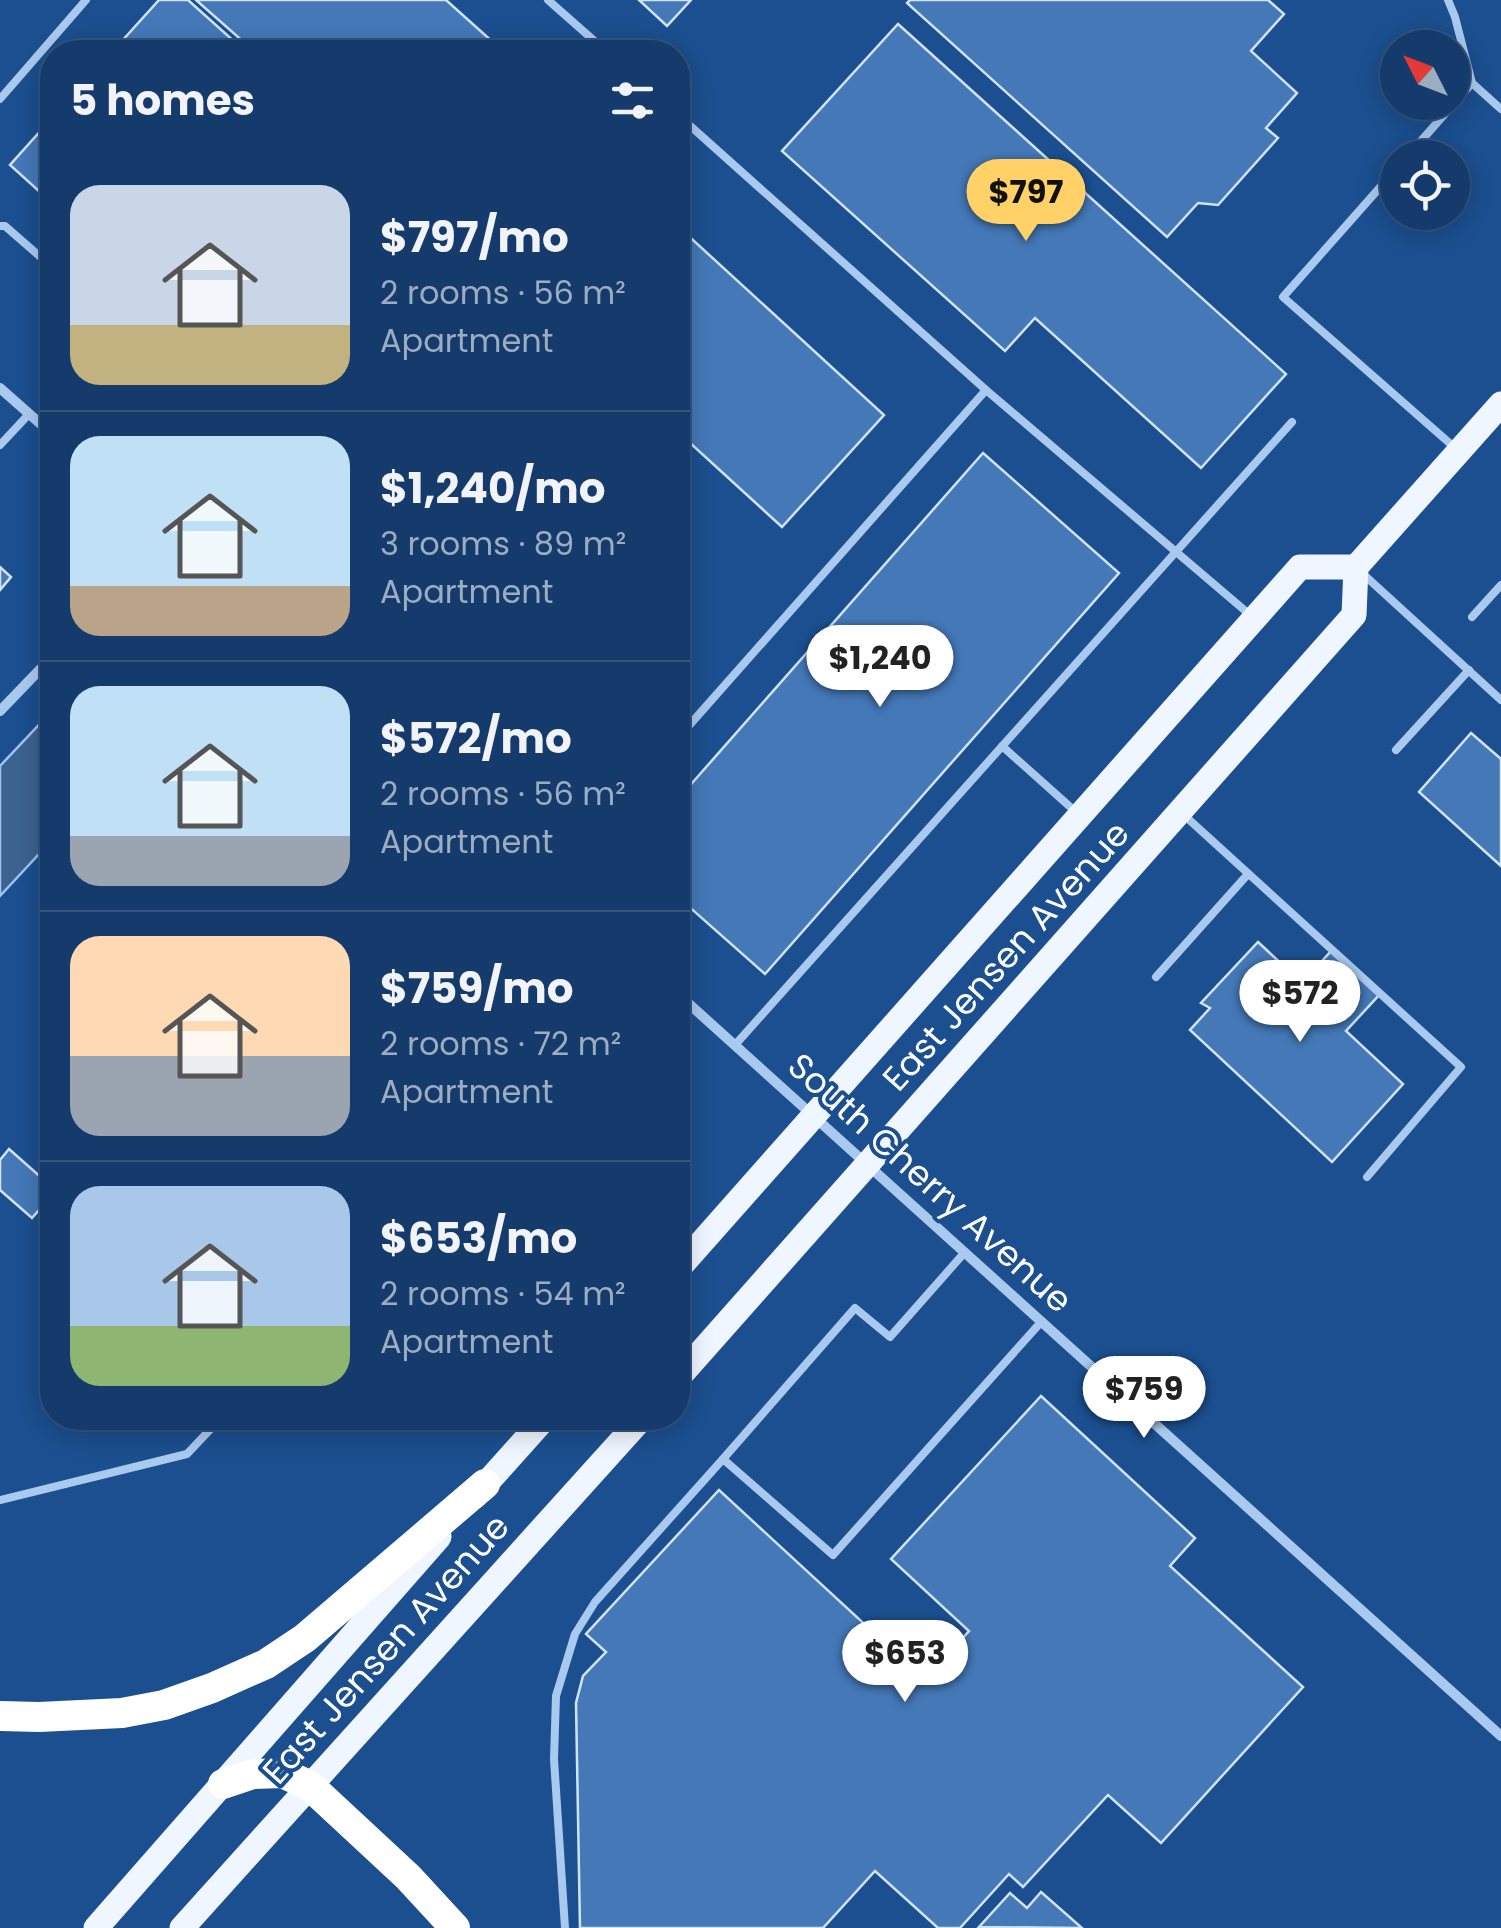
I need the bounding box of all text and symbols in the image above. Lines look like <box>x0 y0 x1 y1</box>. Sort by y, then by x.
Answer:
north arrow <box>1380 30 1470 120</box>
map controls <box>1380 30 1470 230</box>
text: 5 homes <box>70 71 255 130</box>
icon: filters <box>605 73 660 128</box>
button: locate <box>1380 140 1470 230</box>
pin: $797 <box>967 159 1085 244</box>
text: $797 <box>989 169 1063 214</box>
text: $797/mo <box>380 208 569 267</box>
icon: home <box>150 225 270 345</box>
text: 2 rooms · 56 m² <box>380 270 626 315</box>
text: Apartment <box>380 318 553 363</box>
text: $1,240/mo <box>380 459 606 518</box>
icon: home <box>150 476 270 596</box>
text: 3 rooms · 89 m² <box>380 521 626 566</box>
text: Apartment <box>380 569 553 614</box>
pin: $1,240 <box>799 625 961 710</box>
text: $1,240 <box>828 635 932 680</box>
text: $572/mo <box>380 709 572 768</box>
icon: home <box>150 726 270 846</box>
text: 2 rooms · 56 m² <box>380 771 626 816</box>
street label: East Jensen Avenue <box>871 810 1140 1101</box>
text: Apartment <box>380 819 553 864</box>
text: $759/mo <box>380 959 574 1018</box>
pin: $572 <box>1241 960 1359 1045</box>
text: $572 <box>1261 970 1339 1015</box>
icon: home <box>150 976 270 1096</box>
text: 2 rooms · 72 m² <box>380 1021 621 1066</box>
street label: South Cherry Avenue <box>777 1041 1083 1324</box>
text: Apartment <box>380 1069 553 1114</box>
text: $653/mo <box>380 1209 577 1268</box>
icon: home <box>150 1226 270 1346</box>
text: 2 rooms · 54 m² <box>380 1271 626 1316</box>
text: Apartment <box>380 1319 553 1364</box>
pin: $759 <box>1085 1356 1203 1441</box>
text: $759 <box>1105 1366 1183 1411</box>
street label: East Jensen Avenue <box>251 1503 520 1794</box>
pin: $653 <box>846 1620 964 1705</box>
text: $653 <box>864 1630 946 1675</box>

